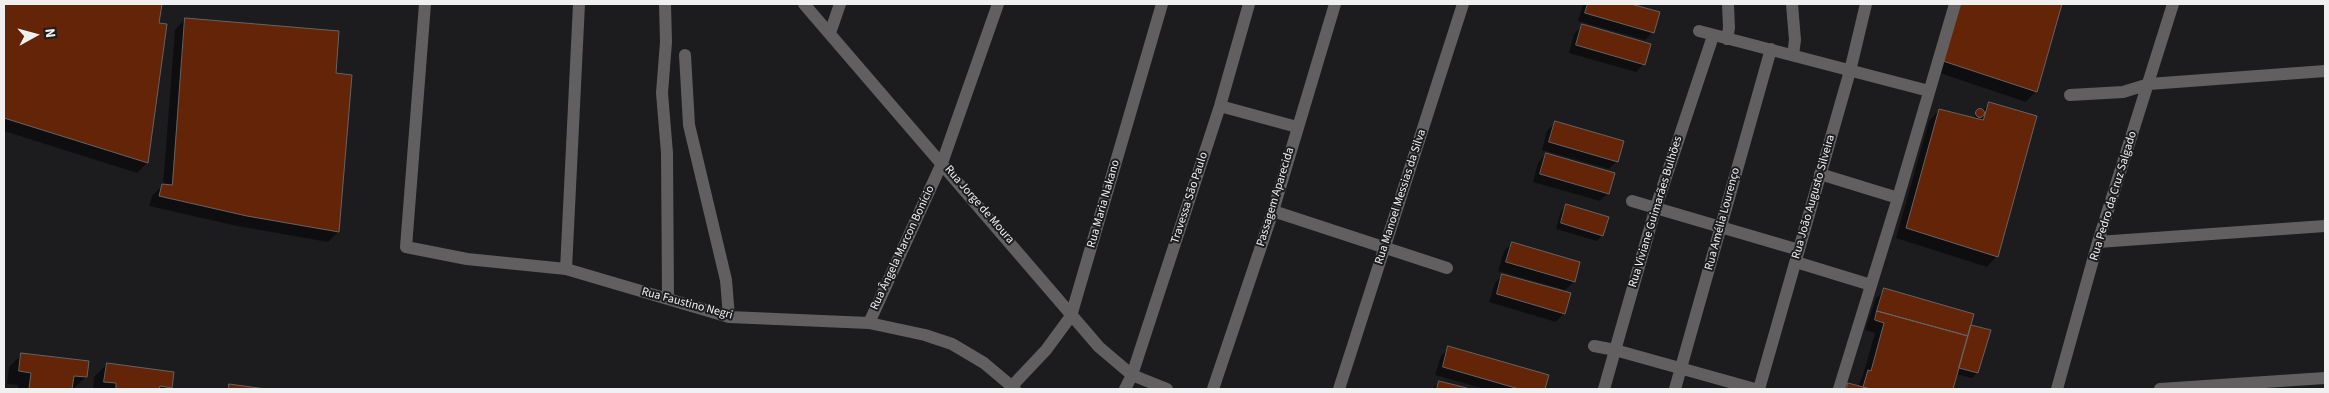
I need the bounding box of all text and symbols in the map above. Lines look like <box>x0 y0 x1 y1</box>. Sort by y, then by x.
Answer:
north arrow <box>10 10 60 60</box>
text: N <box>39 27 60 39</box>
street label: Rua Manoel Messias da Silva <box>1372 128 1430 266</box>
street label: Rua Pedro da Cruz Salgado <box>2087 130 2141 262</box>
street label: Rua João Augusto Silveira <box>1789 133 1839 261</box>
street label: Rua Viviane Guimarães Bulhões <box>1626 135 1686 289</box>
street label: Passagem Aparecida <box>1254 146 1298 248</box>
street label: Travessa São Paulo <box>1168 150 1212 246</box>
street label: Rua Maria Nakano <box>1085 158 1123 250</box>
street label: Rua Jorge de Moura <box>941 163 1017 247</box>
street label: Rua Amélia Lourenço <box>1702 166 1744 272</box>
street label: Rua Ângela Marcon Bonício <box>868 183 938 313</box>
street label: Rua Faustino Negri <box>640 285 734 323</box>

